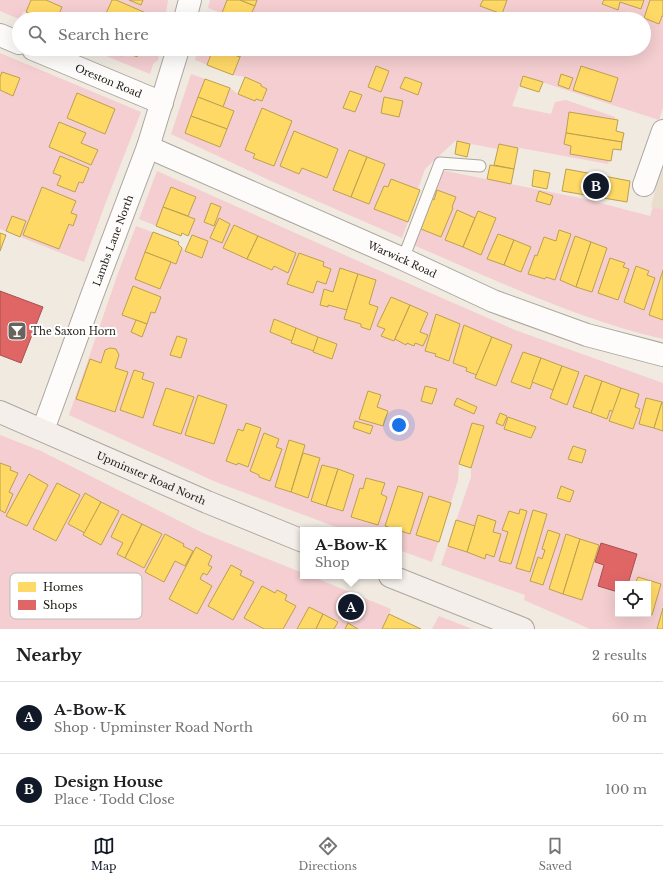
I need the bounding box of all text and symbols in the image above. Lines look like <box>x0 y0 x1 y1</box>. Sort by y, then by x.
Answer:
search box <box>12 12 651 56</box>
icon: search <box>26 23 48 45</box>
text: Search here <box>58 25 149 44</box>
street label: Oreston Road <box>73 61 144 100</box>
pin: B <box>583 171 609 201</box>
street label: Lambs Lane North <box>90 193 136 288</box>
street label: Warwick Road <box>365 238 439 280</box>
bar icon: The Saxon Horn <box>6 320 28 342</box>
place label: The Saxon Horn <box>31 325 116 338</box>
your location <box>389 415 409 435</box>
street label: Upminster Road North <box>95 448 208 507</box>
popup <box>300 527 402 579</box>
text: A-Bow-K <box>315 535 387 554</box>
text: Shop <box>315 554 350 571</box>
legend <box>10 573 142 619</box>
text: Homes <box>43 580 83 594</box>
map controls <box>615 581 651 617</box>
button: locate <box>615 581 651 617</box>
pin: A <box>338 592 364 622</box>
text: Shops <box>43 598 77 612</box>
text: Nearby <box>16 645 82 666</box>
text: 2 results <box>592 647 647 664</box>
text: A-Bow-K <box>54 700 126 719</box>
text: A <box>24 709 34 726</box>
text: 60 m <box>612 709 647 726</box>
text: Shop · Upminster Road North <box>54 719 253 736</box>
text: Design House <box>54 772 163 791</box>
text: B <box>24 781 34 798</box>
text: 100 m <box>605 781 647 798</box>
text: Place · Todd Close <box>54 791 175 808</box>
tab: Map <box>91 835 117 873</box>
tab: Directions <box>298 835 357 873</box>
tab: Saved <box>539 835 572 873</box>

